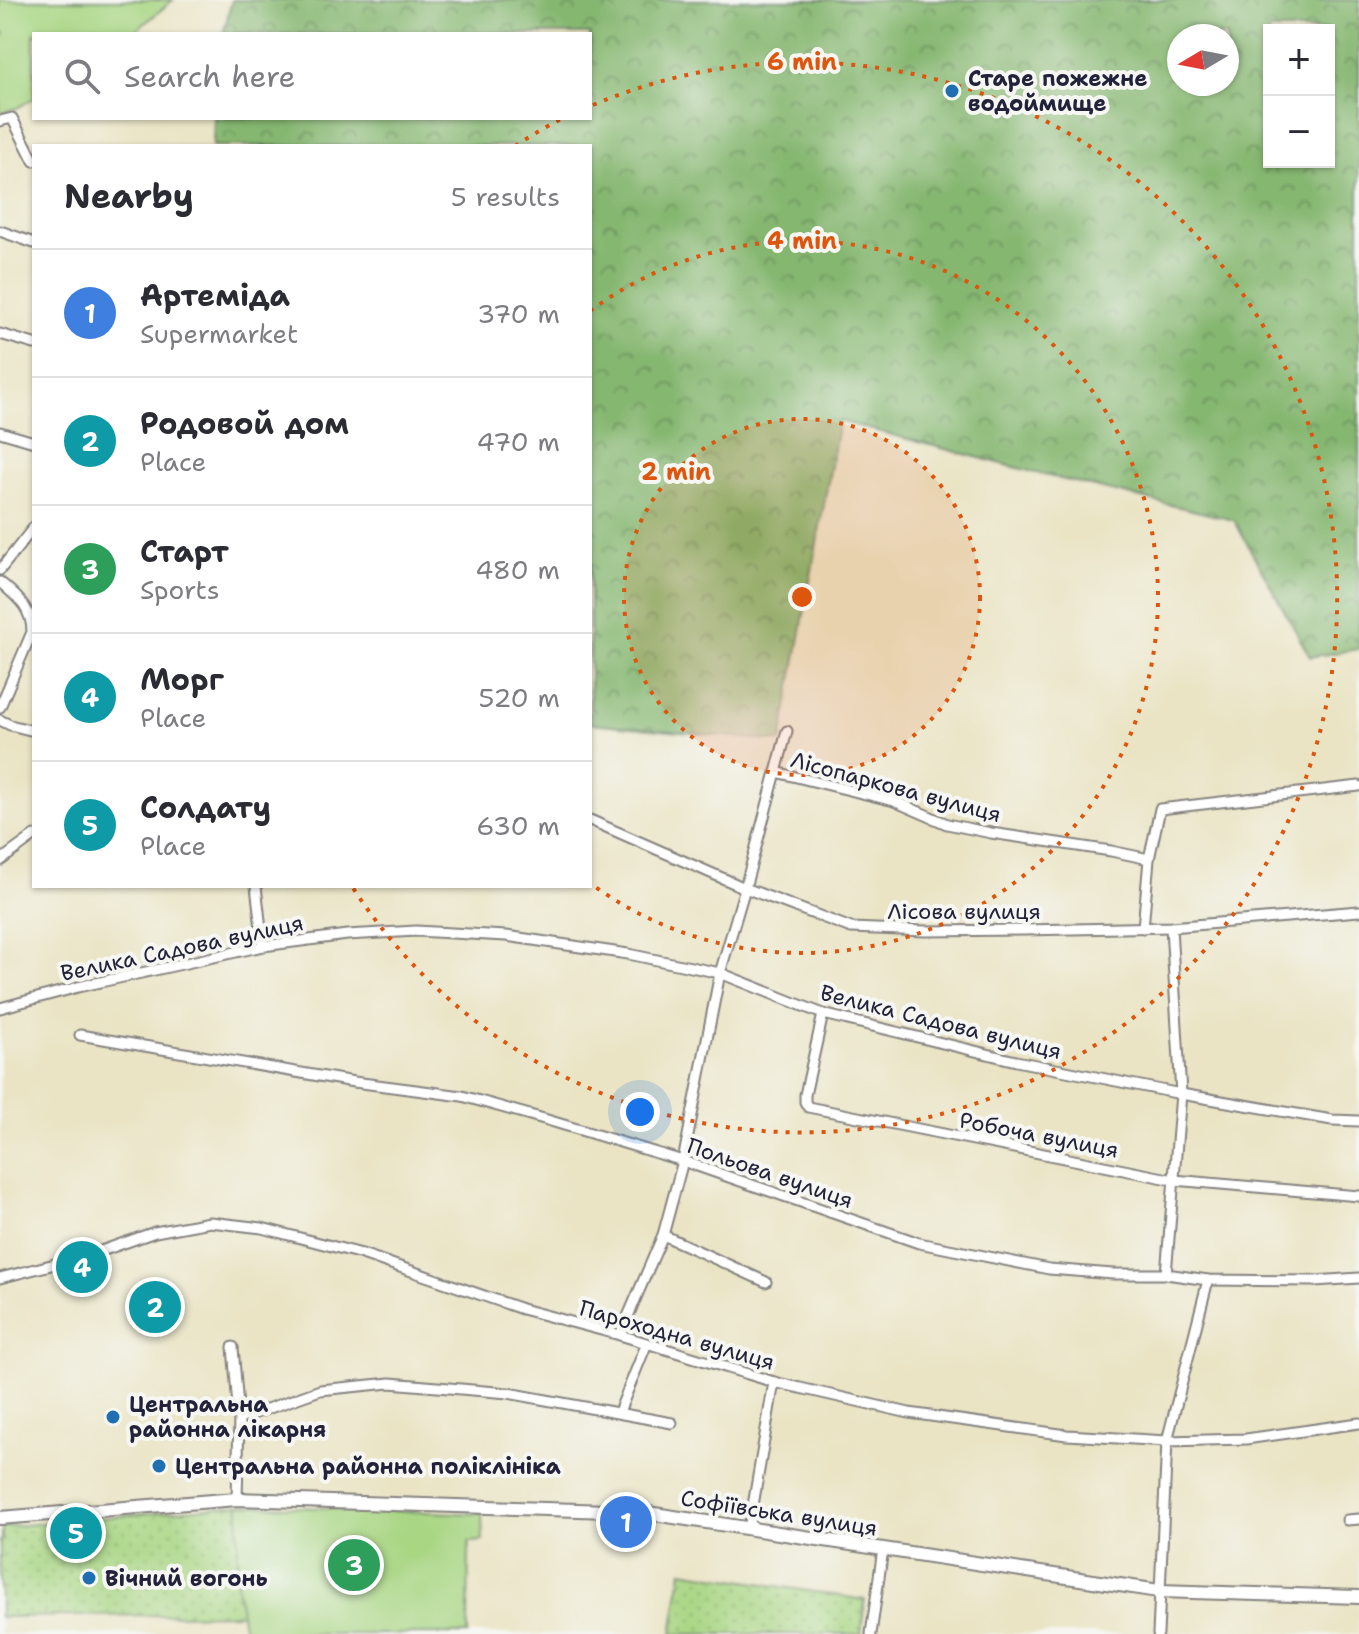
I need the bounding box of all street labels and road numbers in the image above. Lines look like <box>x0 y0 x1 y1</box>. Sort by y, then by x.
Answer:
street label: Лісопаркова вулиця <box>788 745 1004 829</box>
street label: Лісова вулиця <box>887 897 1041 926</box>
street label: Велика Садова вулиця <box>58 908 306 988</box>
street label: Велика Садова вулиця <box>817 978 1065 1066</box>
street label: Робоча вулиця <box>957 1105 1121 1165</box>
street label: Польова вулиця <box>683 1131 857 1215</box>
street label: Пароходна вулиця <box>576 1293 778 1377</box>
street label: Софіївська вулиця <box>679 1483 879 1543</box>

